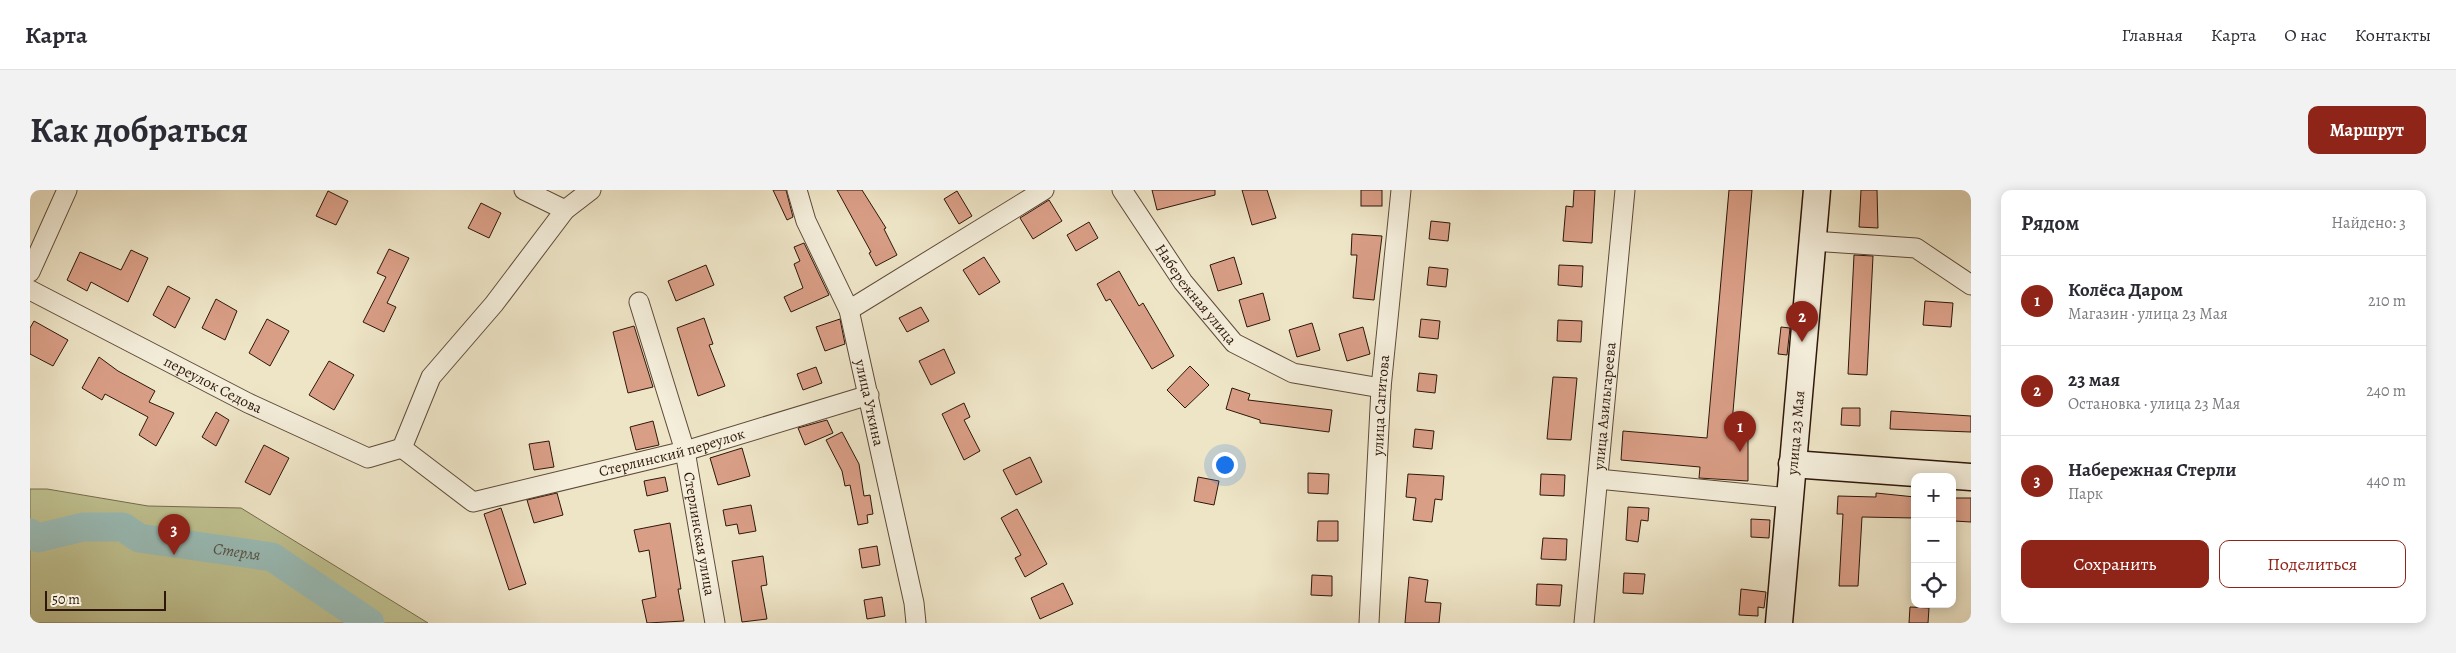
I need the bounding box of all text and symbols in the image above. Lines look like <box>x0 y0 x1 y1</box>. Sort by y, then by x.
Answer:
text: Карта <box>25 19 87 51</box>
text: Главная <box>2122 23 2183 47</box>
text: Карта <box>2211 23 2256 47</box>
text: О нас <box>2284 23 2327 47</box>
text: Контакты <box>2355 23 2431 47</box>
text: Как добраться <box>30 106 248 154</box>
button: Маршрут <box>2308 106 2426 154</box>
text: Рядом <box>2021 209 2079 237</box>
text: Найдено: 3 <box>2331 212 2406 234</box>
street label: Набережная улица <box>1151 240 1241 349</box>
text: Колёса Даром <box>2068 277 2183 303</box>
text: 1 <box>2034 290 2040 312</box>
text: 210 m <box>2368 290 2406 312</box>
pin: 2 <box>1786 301 1818 342</box>
text: Магазин · улица 23 Мая <box>2068 303 2228 325</box>
street label: улица Азильгареева <box>1588 341 1621 472</box>
street label: переулок Седова <box>160 351 265 418</box>
street label: улица Сагитова <box>1368 354 1394 457</box>
street label: улица Уткина <box>850 357 889 448</box>
text: 23 мая <box>2068 367 2120 393</box>
text: 2 <box>2033 380 2041 402</box>
text: 240 m <box>2366 380 2406 402</box>
street label: улица 23 Мая <box>1782 390 1809 477</box>
text: Остановка · улица 23 Мая <box>2068 393 2240 415</box>
pin: 1 <box>1724 411 1756 452</box>
street label: Стерлинский переулок <box>597 423 747 481</box>
your location <box>1212 452 1238 478</box>
text: Набережная Стерли <box>2068 457 2237 483</box>
street label: Стерлинская улица <box>679 470 720 597</box>
text: 3 <box>2034 470 2040 492</box>
text: 440 m <box>2366 470 2406 492</box>
map controls <box>1911 473 1956 608</box>
button: + <box>1911 473 1956 518</box>
text: Парк <box>2068 483 2103 505</box>
pin: 3 <box>158 514 190 555</box>
button: − <box>1911 518 1956 563</box>
water label: Стерля <box>212 538 262 566</box>
button: Сохранить <box>2021 540 2209 588</box>
button: Поделиться <box>2219 540 2406 588</box>
button: locate <box>1911 563 1956 608</box>
scale bar <box>45 588 166 611</box>
text: 50 m <box>52 590 80 609</box>

